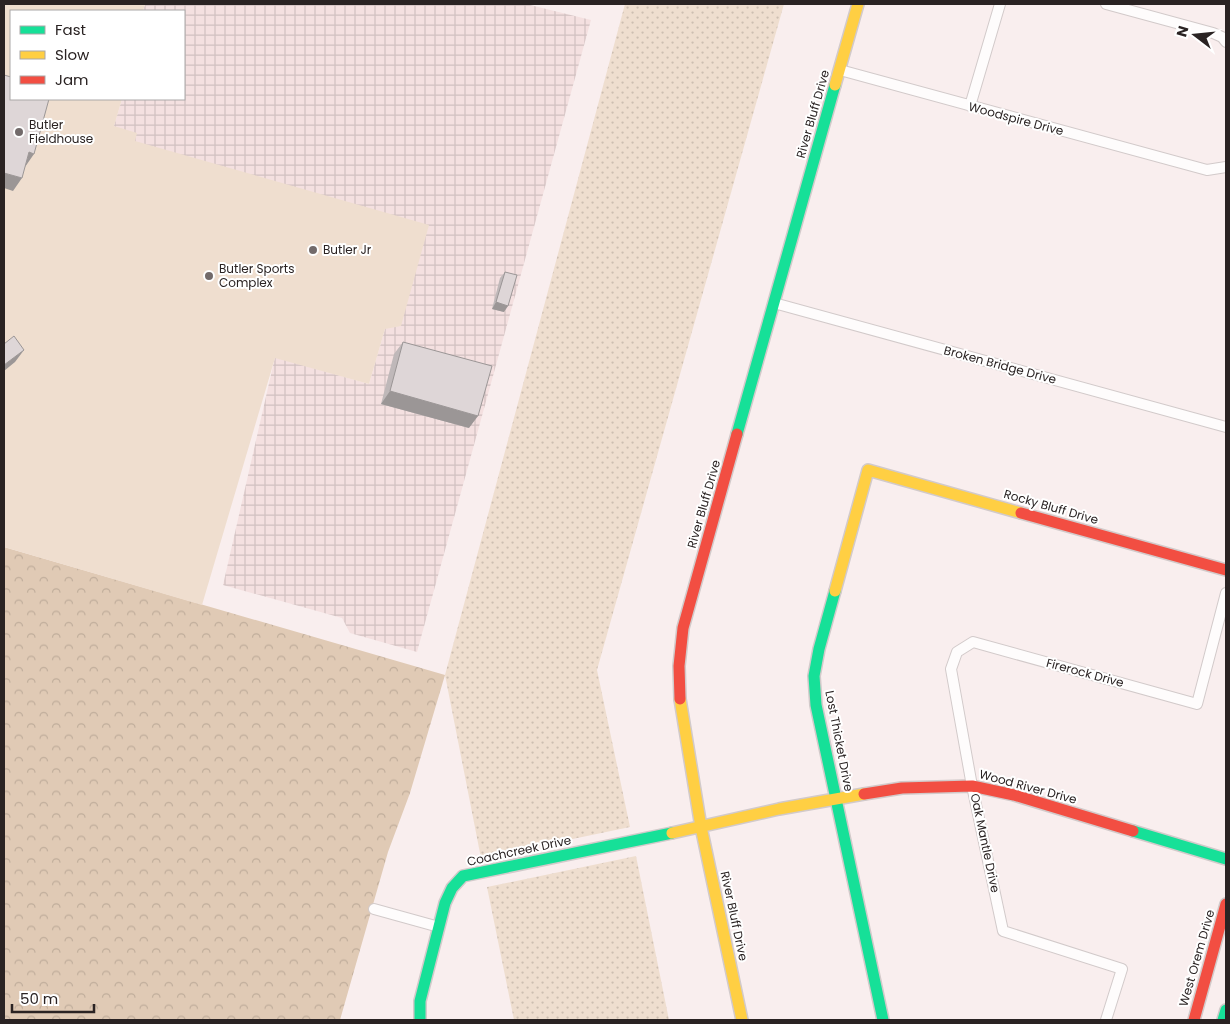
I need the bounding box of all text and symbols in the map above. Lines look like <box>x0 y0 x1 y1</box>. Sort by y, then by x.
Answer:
legend <box>10 10 185 100</box>
north arrow <box>1170 10 1220 60</box>
text: Fast <box>55 19 86 40</box>
text: N <box>1171 24 1194 39</box>
text: Slow <box>55 44 90 65</box>
street label: River Bluff Drive <box>792 68 833 160</box>
text: Jam <box>55 69 89 90</box>
street label: Woodspire Drive <box>967 98 1066 139</box>
place label: Butler Fieldhouse <box>29 116 93 147</box>
marker: Butler Fieldhouse <box>13 126 25 138</box>
place label: Butler Jr <box>323 241 372 258</box>
marker: Butler Jr <box>307 244 319 256</box>
place label: Butler Sports Complex <box>219 260 294 291</box>
marker: Butler Sports Complex <box>203 270 215 282</box>
street label: Broken Bridge Drive <box>942 341 1058 388</box>
street label: River Bluff Drive <box>683 458 724 550</box>
street label: Rocky Bluff Drive <box>1002 485 1100 528</box>
street label: Firerock Drive <box>1044 654 1126 691</box>
street label: Lost Thicket Drive <box>821 689 858 793</box>
street label: Wood River Drive <box>977 765 1079 808</box>
street label: Oak Mantle Drive <box>967 792 1004 894</box>
street label: Coachcreek Drive <box>465 831 573 870</box>
street label: River Bluff Drive <box>717 869 752 962</box>
street label: West Orem Drive <box>1175 907 1218 1008</box>
scale bar <box>12 982 95 1014</box>
text: 50 m <box>20 988 58 1009</box>

